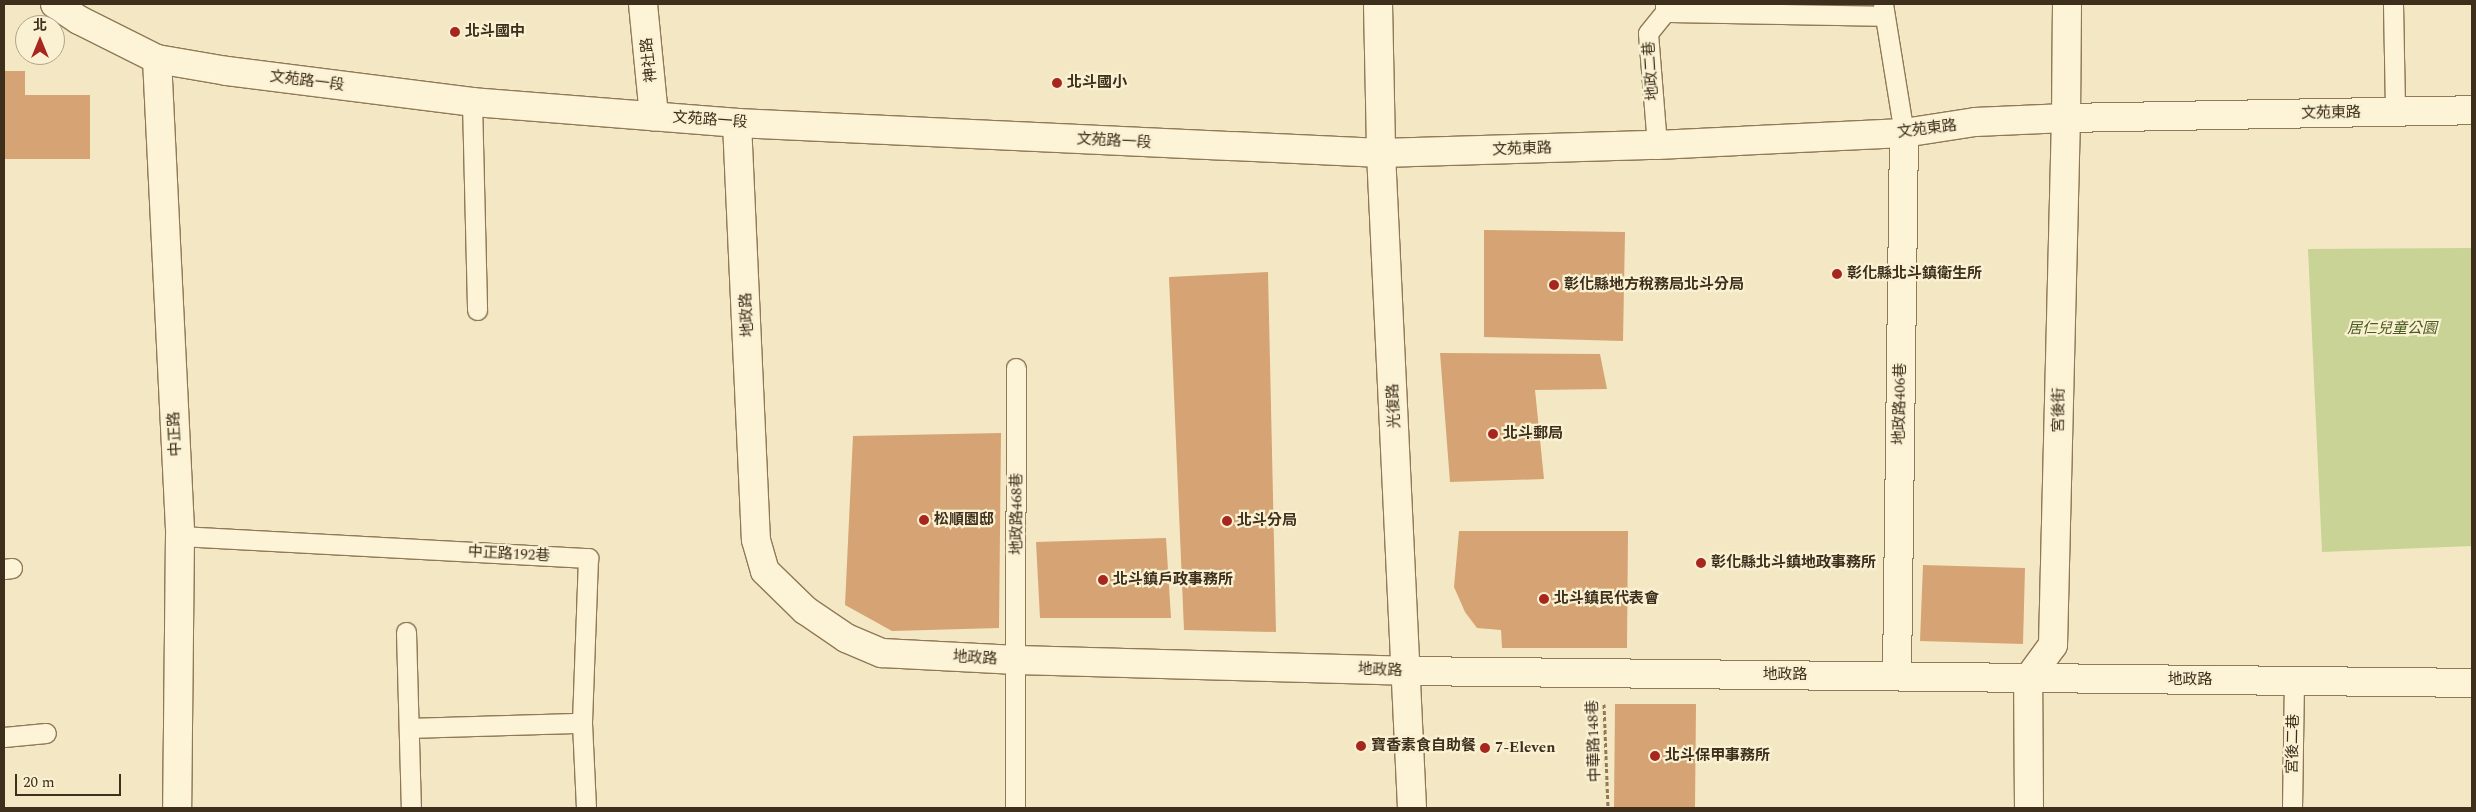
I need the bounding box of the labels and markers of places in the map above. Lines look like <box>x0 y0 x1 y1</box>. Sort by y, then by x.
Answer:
place label: 北斗國中 <box>465 23 525 41</box>
marker: 北斗國中 <box>449 26 461 38</box>
place label: 北斗國小 <box>1067 74 1127 92</box>
marker: 北斗國小 <box>1051 77 1063 89</box>
place label: 彰化縣北斗鎮衛生所 <box>1847 265 1982 283</box>
marker: 彰化縣北斗鎮衛生所 <box>1831 268 1843 280</box>
place label: 彰化縣地方稅務局北斗分局 <box>1564 276 1744 294</box>
marker: 彰化縣地方稅務局北斗分局 <box>1548 279 1560 291</box>
place label: 北斗郵局 <box>1503 425 1563 443</box>
marker: 北斗郵局 <box>1487 428 1499 440</box>
place label: 松順園邸 <box>934 511 994 529</box>
place label: 北斗分局 <box>1237 512 1297 530</box>
marker: 松順園邸 <box>918 514 930 526</box>
marker: 北斗分局 <box>1221 515 1233 527</box>
place label: 彰化縣北斗鎮地政事務所 <box>1711 554 1876 572</box>
marker: 彰化縣北斗鎮地政事務所 <box>1695 557 1707 569</box>
place label: 北斗鎮戶政事務所 <box>1113 571 1233 589</box>
marker: 北斗鎮戶政事務所 <box>1097 574 1109 586</box>
place label: 北斗鎮民代表會 <box>1554 590 1659 608</box>
marker: 北斗鎮民代表會 <box>1538 593 1550 605</box>
place label: 寶香素食自助餐 <box>1371 737 1476 755</box>
place label: 7-Eleven <box>1495 739 1555 757</box>
marker: 寶香素食自助餐 <box>1355 740 1367 752</box>
marker: 7-Eleven <box>1479 742 1491 754</box>
place label: 北斗保甲事務所 <box>1665 747 1770 765</box>
marker: 北斗保甲事務所 <box>1649 750 1661 762</box>

